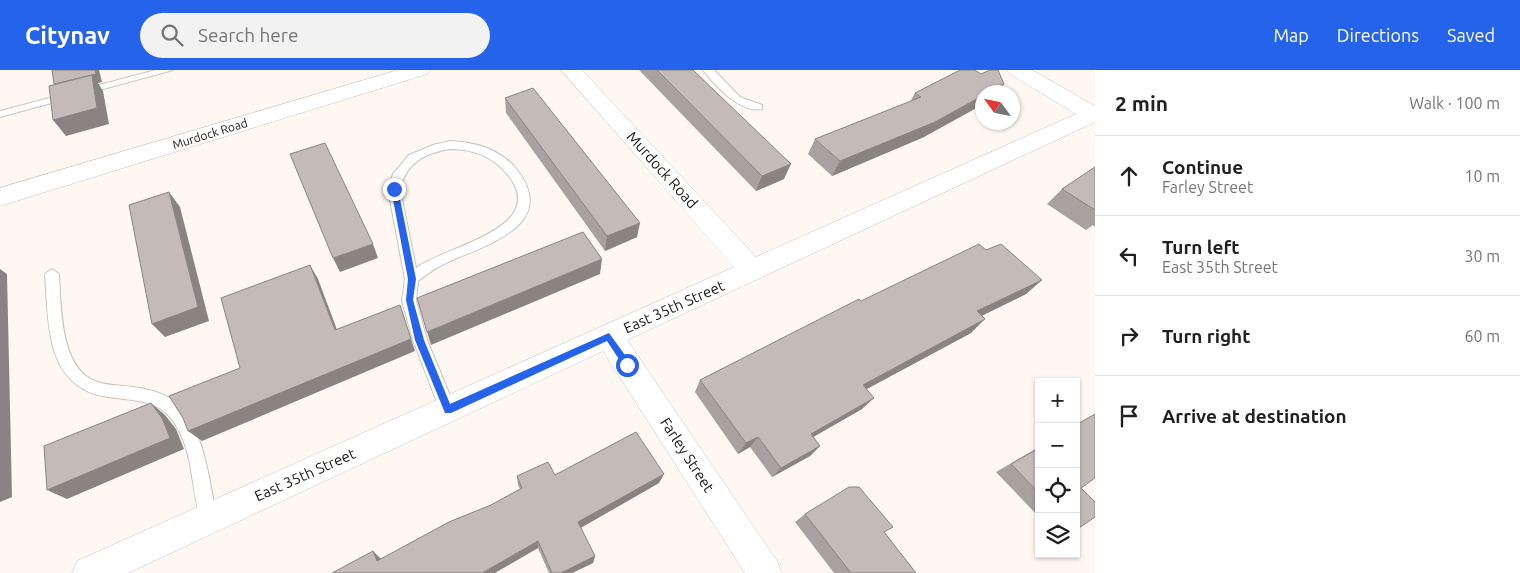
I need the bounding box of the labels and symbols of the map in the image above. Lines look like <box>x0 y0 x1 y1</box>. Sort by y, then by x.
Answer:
north arrow <box>975 85 1020 130</box>
street label: Murdock Road <box>171 116 249 151</box>
street label: Murdock Road <box>623 128 701 212</box>
route end <box>383 178 406 201</box>
street label: East 35th Street <box>621 277 727 336</box>
route start <box>616 354 639 377</box>
street label: Farley Street <box>657 414 718 495</box>
street label: East 35th Street <box>252 445 358 504</box>

